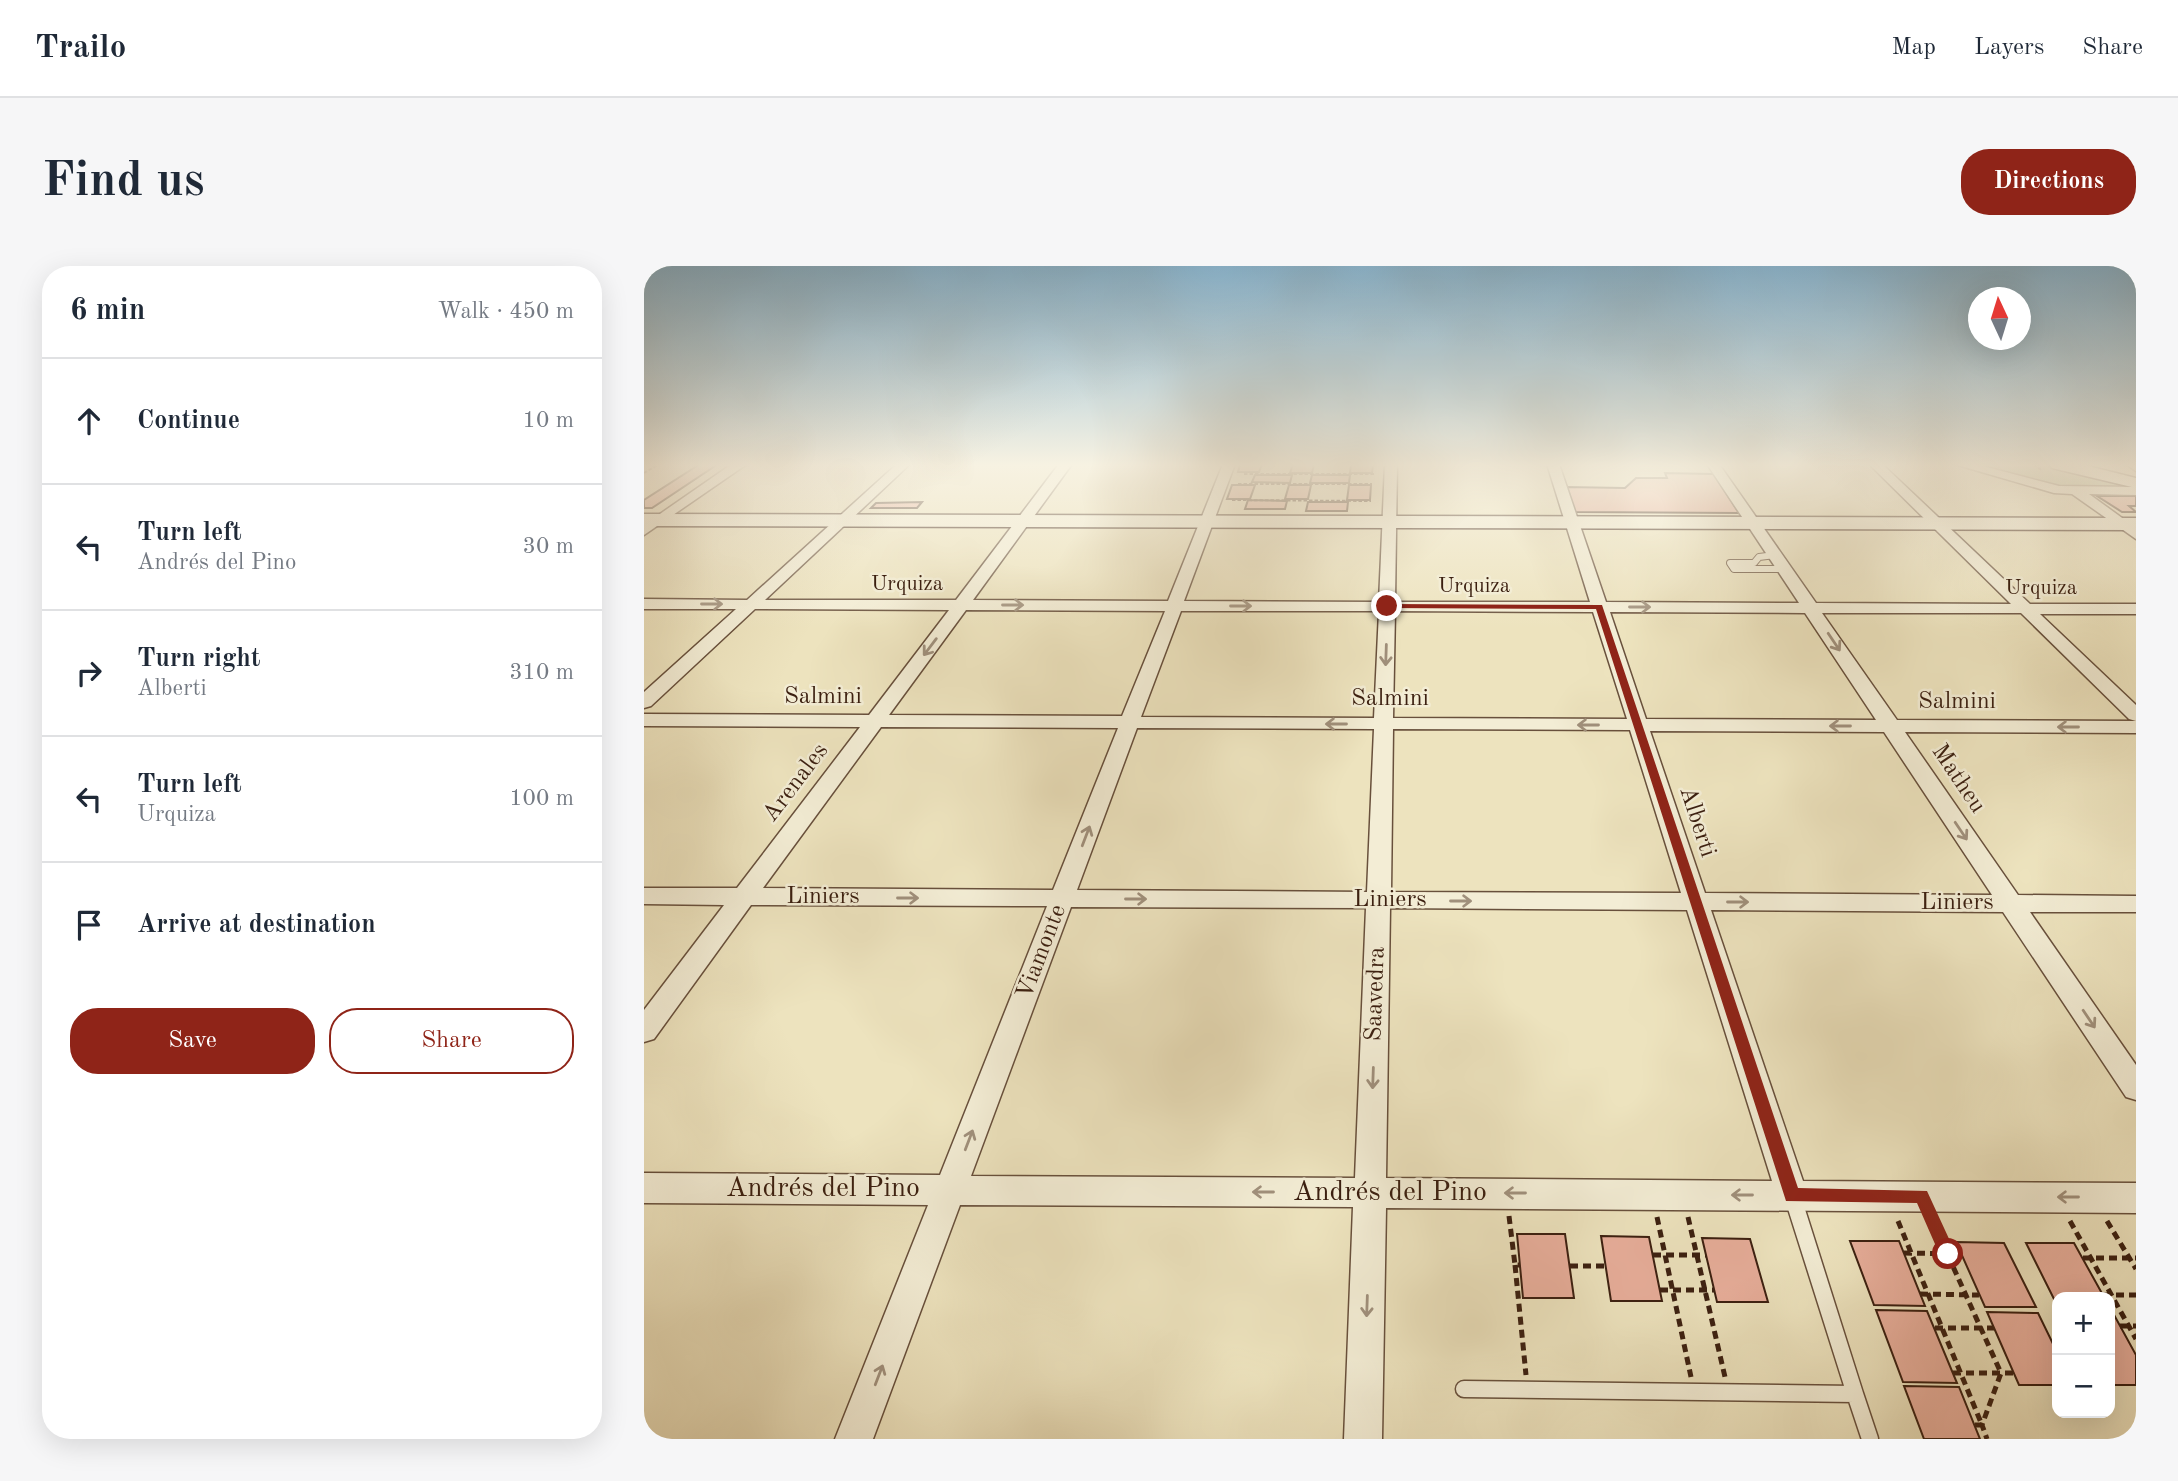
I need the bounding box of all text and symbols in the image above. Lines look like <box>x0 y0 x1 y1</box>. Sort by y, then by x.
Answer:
text: Trailo <box>35 32 126 65</box>
text: Map <box>1892 36 1936 60</box>
text: Layers <box>1974 36 2044 60</box>
text: Share <box>2082 36 2143 60</box>
button: Directions <box>1961 149 2136 215</box>
text: Find us <box>42 158 205 207</box>
north arrow <box>1968 287 2031 350</box>
text: 6 min <box>70 296 145 326</box>
text: Walk · 450 m <box>438 300 574 323</box>
icon: ahead <box>70 402 108 440</box>
text: Continue <box>137 408 240 434</box>
text: 10 m <box>523 409 574 432</box>
text: Turn left <box>137 520 242 546</box>
icon: left <box>70 528 108 566</box>
text: 30 m <box>523 535 574 558</box>
text: Andrés del Pino <box>137 551 296 574</box>
street label: Urquiza <box>871 574 943 595</box>
street label: Urquiza <box>1438 576 1510 597</box>
street label: Urquiza <box>2005 578 2077 599</box>
route end <box>1371 590 1402 621</box>
one-way arrow <box>700 597 723 611</box>
one-way arrow <box>1001 598 1024 612</box>
one-way arrow <box>1229 599 1252 613</box>
one-way arrow <box>1628 600 1651 614</box>
one-way arrow <box>1827 632 1841 651</box>
one-way arrow <box>923 638 938 657</box>
one-way arrow <box>1379 643 1393 666</box>
text: Turn right <box>137 646 260 672</box>
icon: right <box>70 654 108 692</box>
text: 310 m <box>509 661 574 684</box>
text: Alberti <box>137 677 207 700</box>
street label: Salmini <box>784 685 862 709</box>
street label: Salmini <box>1351 687 1429 711</box>
street label: Salmini <box>1918 690 1996 714</box>
one-way arrow <box>1325 717 1348 731</box>
one-way arrow <box>1577 718 1600 732</box>
one-way arrow <box>1829 719 1852 733</box>
one-way arrow <box>2057 720 2080 734</box>
street label: Arenales <box>759 739 833 827</box>
street label: Matheu <box>1926 740 1990 818</box>
text: Turn left <box>137 772 242 798</box>
icon: left <box>70 780 108 818</box>
street label: Alberti <box>1674 784 1720 860</box>
text: 100 m <box>509 787 574 810</box>
text: Urquiza <box>137 803 216 826</box>
one-way arrow <box>1954 821 1969 840</box>
one-way arrow <box>1081 826 1094 848</box>
street label: Liniers <box>786 885 860 909</box>
street label: Liniers <box>1353 888 1427 912</box>
one-way arrow <box>896 891 919 905</box>
street label: Liniers <box>1920 891 1994 915</box>
one-way arrow <box>1124 892 1147 906</box>
one-way arrow <box>1449 894 1472 907</box>
one-way arrow <box>1726 895 1749 909</box>
street label: Viamonte <box>1013 901 1071 1003</box>
icon: arrive <box>70 906 108 944</box>
text: Arrive at destination <box>137 912 376 938</box>
street label: Saavedra <box>1362 946 1390 1042</box>
button: Save <box>70 1008 315 1074</box>
button: Share <box>329 1008 574 1074</box>
one-way arrow <box>2082 1009 2096 1028</box>
one-way arrow <box>1367 1066 1380 1089</box>
one-way arrow <box>964 1130 977 1152</box>
street label: Andrés del Pino <box>726 1175 920 1203</box>
street label: Andrés del Pino <box>1293 1179 1487 1207</box>
one-way arrow <box>1252 1185 1275 1199</box>
one-way arrow <box>1504 1187 1527 1200</box>
one-way arrow <box>1731 1188 1754 1202</box>
one-way arrow <box>2057 1191 2080 1204</box>
route start <box>1932 1238 1963 1269</box>
map controls <box>2052 1292 2115 1418</box>
button: + <box>2052 1292 2115 1355</box>
one-way arrow <box>1360 1294 1373 1317</box>
button: − <box>2052 1355 2115 1418</box>
one-way arrow <box>874 1365 886 1387</box>

